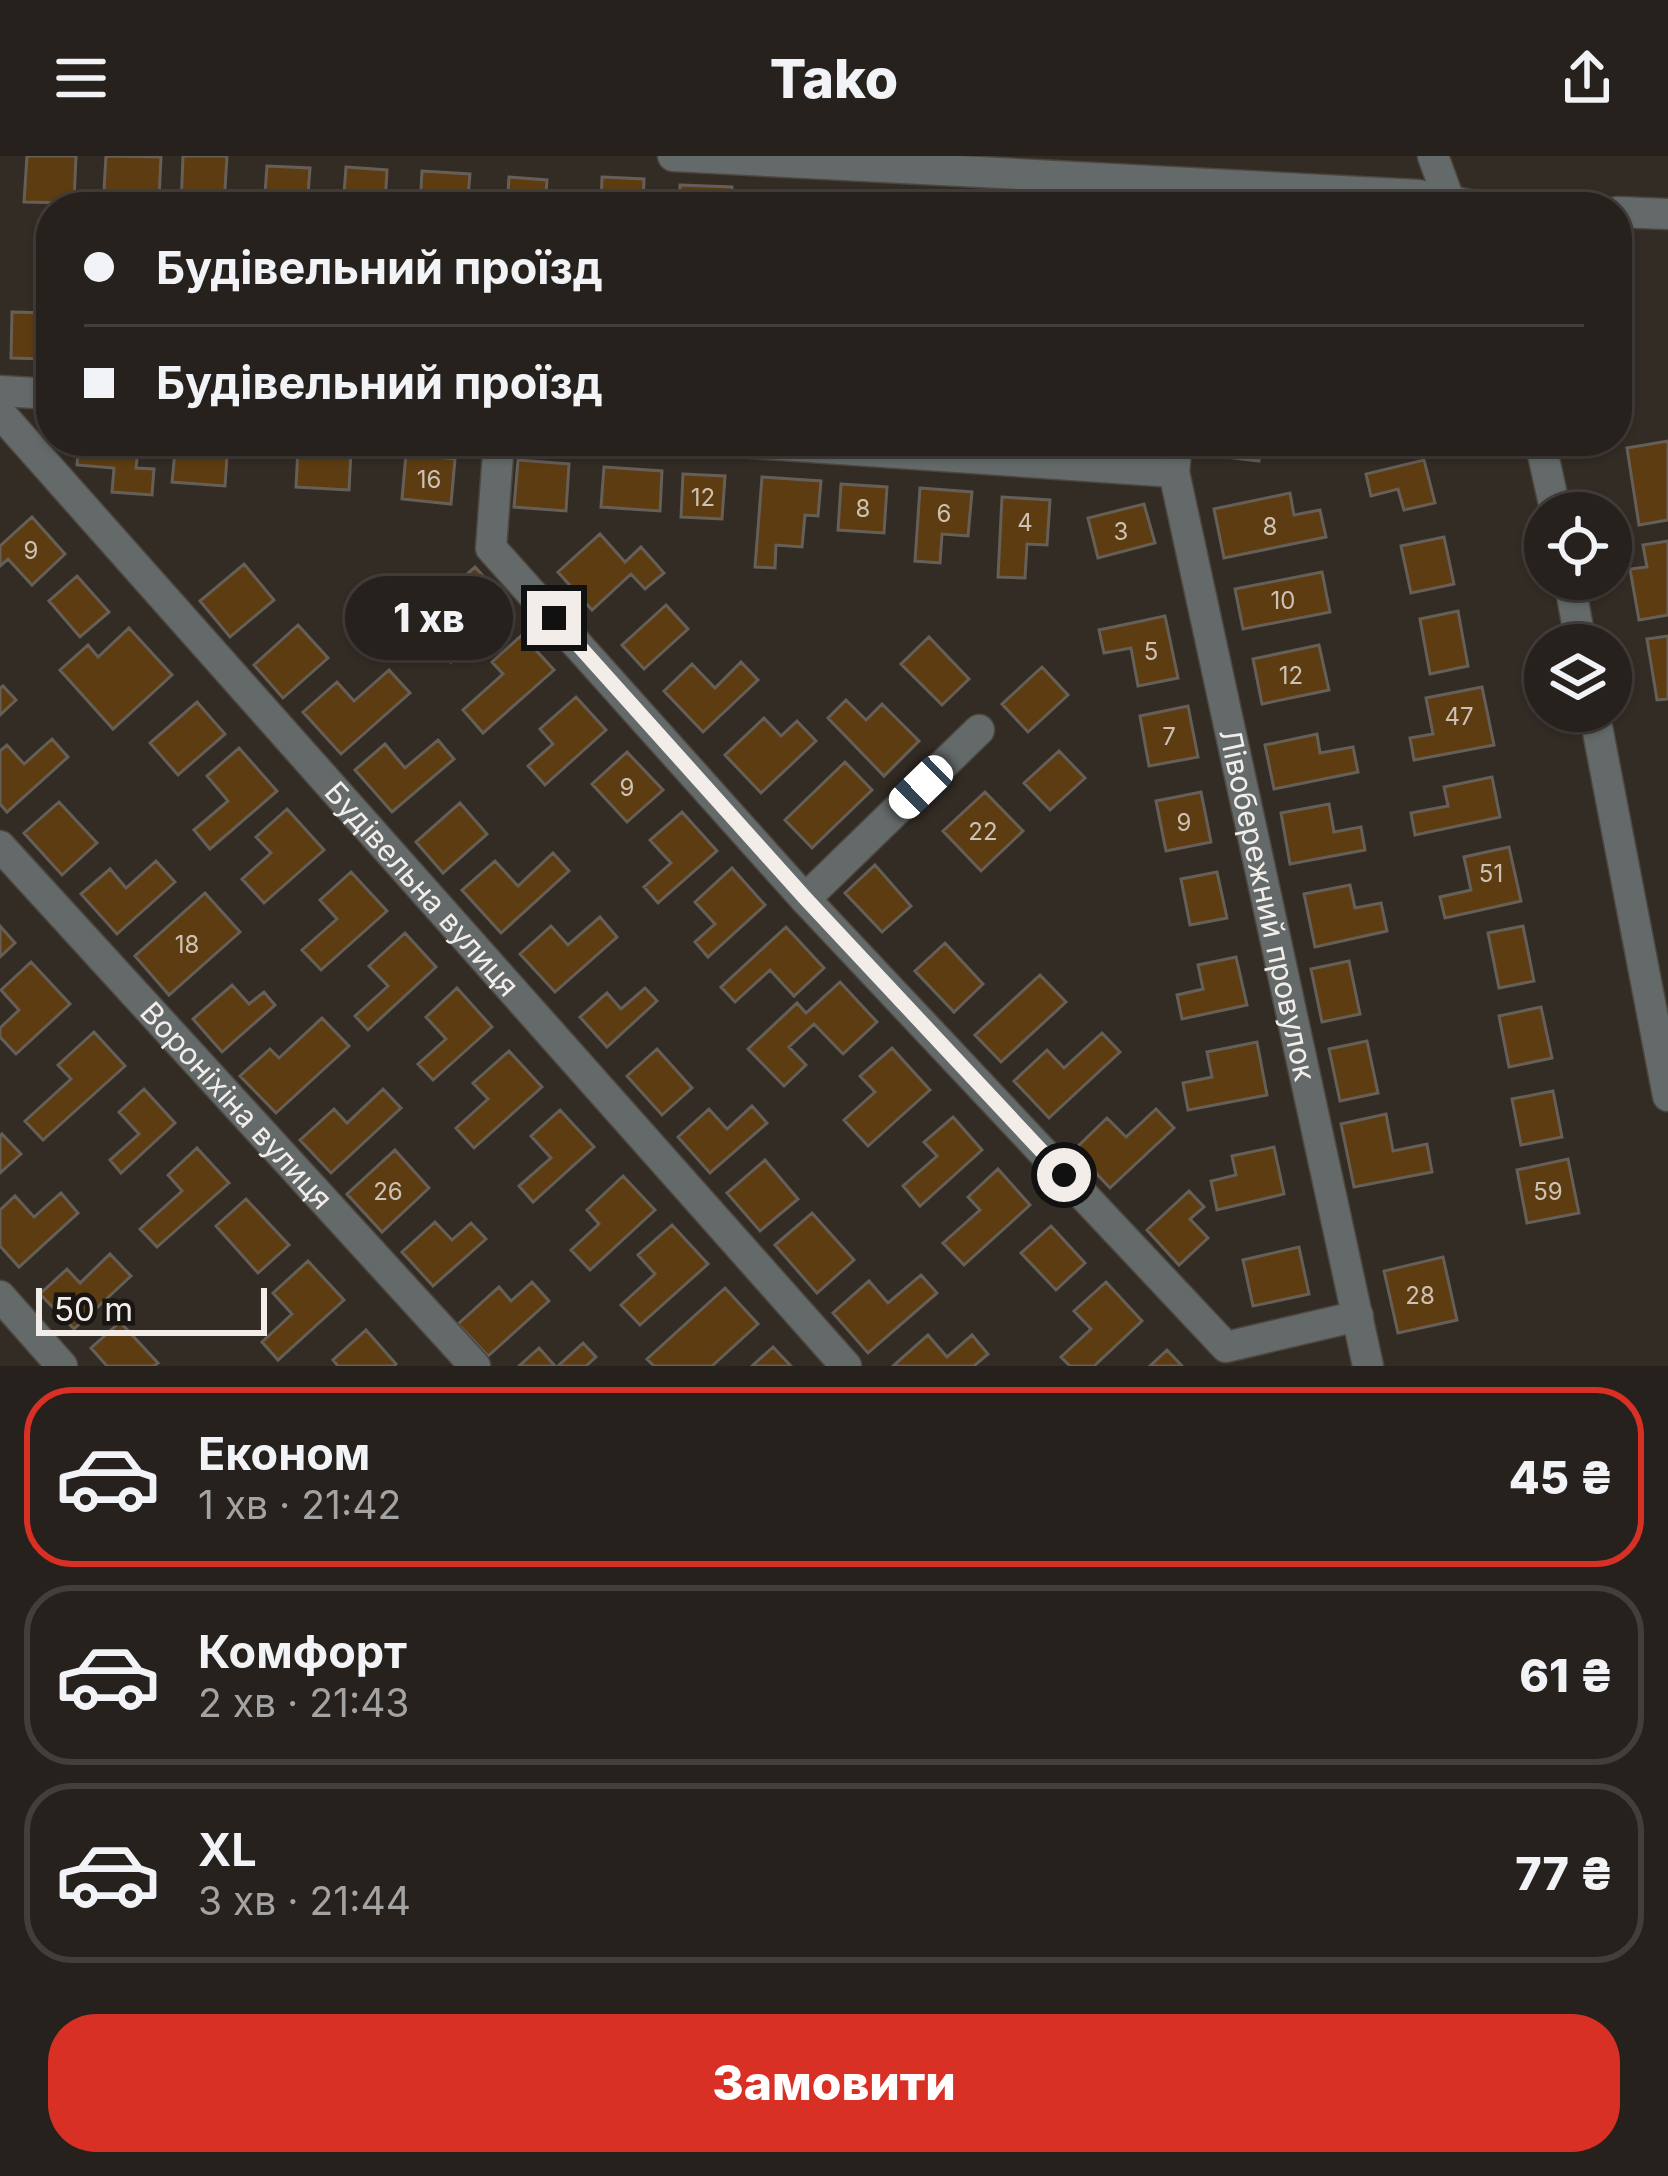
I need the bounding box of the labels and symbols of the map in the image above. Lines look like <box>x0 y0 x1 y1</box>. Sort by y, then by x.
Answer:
house number: 16 <box>417 465 441 494</box>
house number: 12 <box>691 483 715 512</box>
house number: 8 <box>856 494 870 523</box>
house number: 6 <box>937 499 951 528</box>
house number: 4 <box>1017 508 1033 537</box>
house number: 8 <box>1263 512 1277 541</box>
house number: 3 <box>1114 517 1128 546</box>
house number: 9 <box>24 536 38 565</box>
callout: 1 хв <box>344 576 512 660</box>
house number: 10 <box>1271 586 1295 615</box>
route end <box>527 591 581 645</box>
house number: 5 <box>1144 637 1158 666</box>
house number: 12 <box>1279 661 1303 690</box>
house number: 47 <box>1444 702 1474 731</box>
house number: 7 <box>1162 722 1176 751</box>
street label: Лівобережний провулок <box>1212 725 1324 1084</box>
car <box>883 749 959 825</box>
house number: 9 <box>620 773 634 802</box>
street label: Будівельна вулиця <box>318 774 527 1003</box>
house number: 9 <box>1177 808 1191 837</box>
house number: 22 <box>968 817 998 846</box>
house number: 51 <box>1479 859 1503 888</box>
house number: 18 <box>175 930 199 959</box>
street label: Вороніхіна вулиця <box>133 994 340 1216</box>
route start <box>1037 1148 1091 1202</box>
house number: 26 <box>373 1177 403 1206</box>
house number: 59 <box>1533 1177 1563 1206</box>
house number: 28 <box>1405 1281 1435 1310</box>
scale bar <box>36 1282 267 1335</box>

